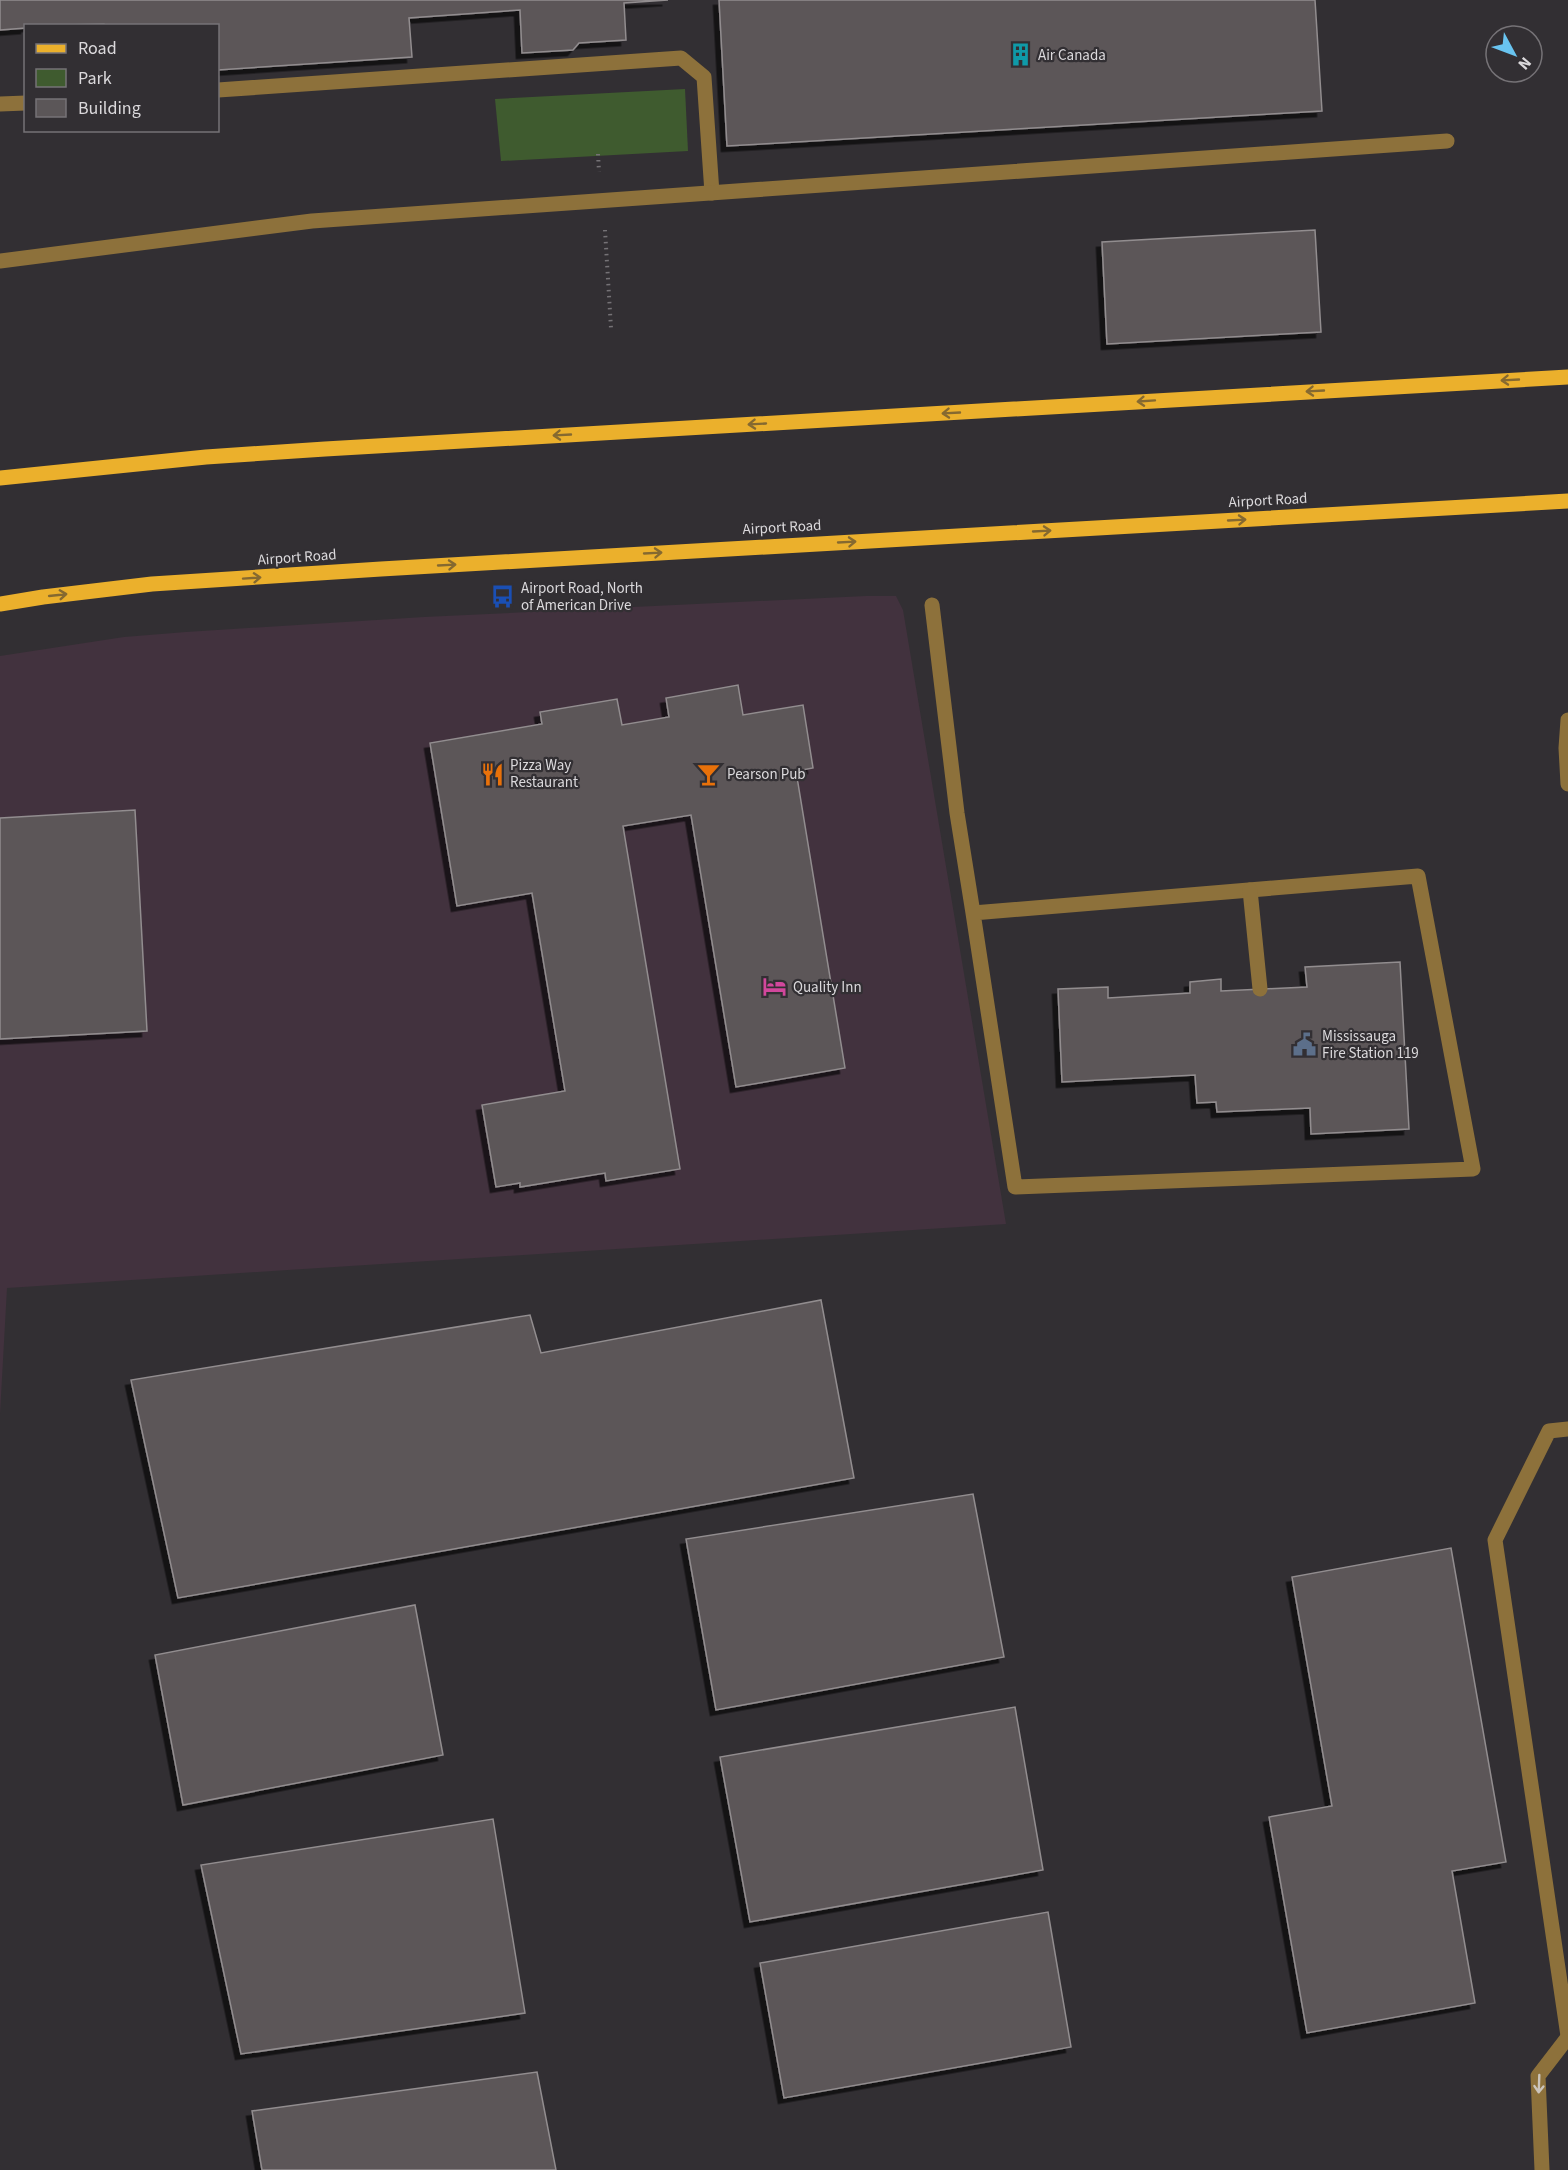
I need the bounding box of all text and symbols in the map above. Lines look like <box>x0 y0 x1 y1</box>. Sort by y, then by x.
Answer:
legend <box>24 24 219 132</box>
north arrow <box>1484 24 1544 84</box>
text: Road <box>78 36 117 61</box>
building icon: Air Canada <box>1007 42 1033 68</box>
place label: Air Canada <box>1038 45 1106 66</box>
text: N <box>1513 52 1536 74</box>
text: Park <box>78 66 112 91</box>
text: Building <box>78 96 141 121</box>
one-way arrow <box>1500 374 1520 385</box>
one-way arrow <box>1305 385 1325 396</box>
one-way arrow <box>1137 395 1157 406</box>
one-way arrow <box>942 407 962 418</box>
one-way arrow <box>747 419 767 430</box>
one-way arrow <box>553 430 573 441</box>
street label: Airport Road <box>1228 488 1308 513</box>
one-way arrow <box>1226 514 1246 525</box>
street label: Airport Road <box>742 515 822 540</box>
one-way arrow <box>1031 525 1051 536</box>
one-way arrow <box>837 536 857 547</box>
street label: Airport Road <box>257 544 337 571</box>
one-way arrow <box>642 547 662 558</box>
one-way arrow <box>436 560 456 571</box>
one-way arrow <box>241 572 261 583</box>
place label: Airport Road, North of American Drive <box>521 578 643 616</box>
bus stop icon: Airport Road, North of American Drive <box>490 584 516 610</box>
one-way arrow <box>47 589 67 600</box>
place label: Pizza Way Restaurant <box>510 755 578 793</box>
restaurant icon: Pizza Way Restaurant <box>479 761 505 787</box>
bar icon: Pearson Pub <box>696 761 722 787</box>
place label: Pearson Pub <box>727 764 806 785</box>
hotel icon: Quality Inn <box>762 974 788 1000</box>
place label: Quality Inn <box>793 977 862 998</box>
place label: Mississauga Fire Station 119 <box>1322 1026 1419 1064</box>
public building icon: Mississauga Fire Station 119 <box>1291 1032 1317 1058</box>
one-way arrow <box>1534 2074 1545 2093</box>

